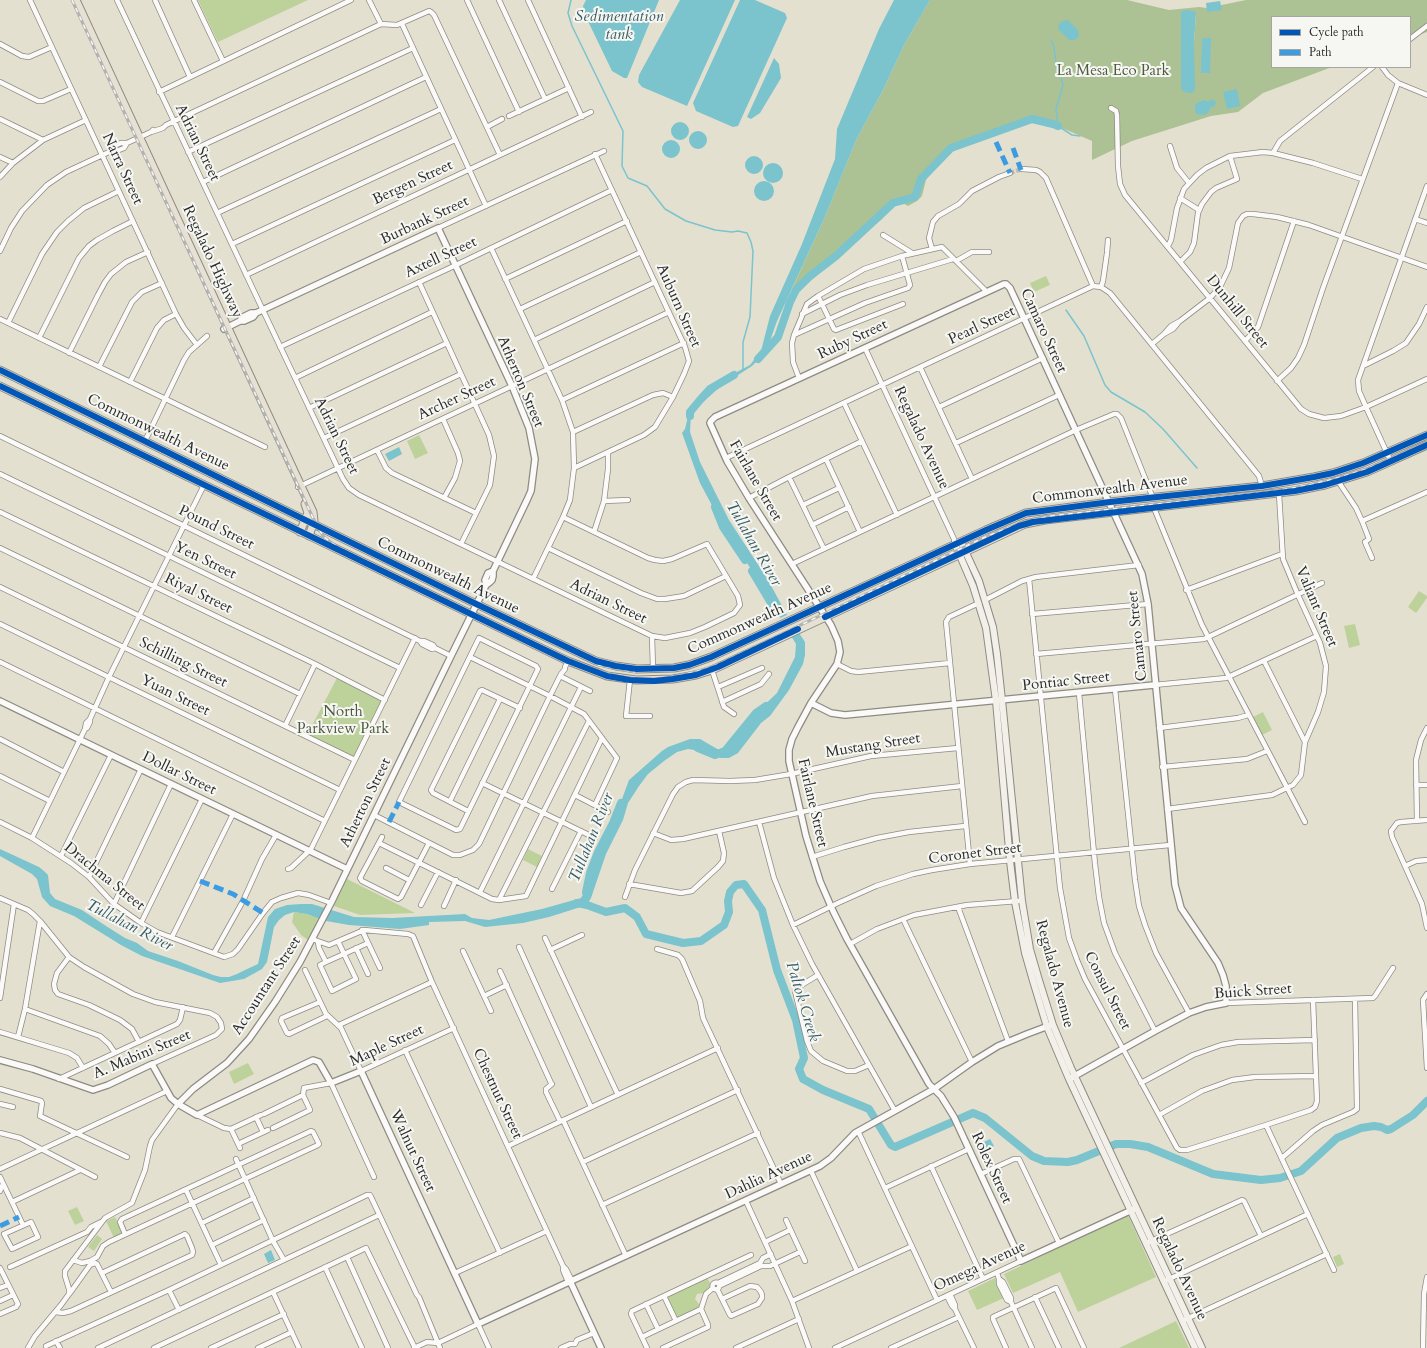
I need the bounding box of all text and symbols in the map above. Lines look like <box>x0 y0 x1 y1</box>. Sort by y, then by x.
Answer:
water label: Sedimentation tank <box>575 7 663 45</box>
legend <box>1271 16 1411 68</box>
text: Cycle path <box>1309 24 1364 40</box>
text: Path <box>1309 44 1332 60</box>
park label: La Mesa Eco Park <box>1056 63 1170 81</box>
street label: Adrian Street <box>171 102 223 184</box>
street label: Narra Street <box>98 130 146 208</box>
street label: Bergen Street <box>370 157 456 209</box>
street label: Burbank Street <box>378 193 472 249</box>
street label: Regalado Highway <box>178 203 246 321</box>
street label: Axtell Street <box>402 233 480 283</box>
street label: Auburn Street <box>652 262 704 350</box>
street label: Dunhill Street <box>1202 272 1272 352</box>
street label: Camaro Street <box>1016 286 1070 376</box>
street label: Pearl Street <box>946 303 1018 349</box>
street label: Ruby Street <box>815 316 891 364</box>
street label: Atherton Street <box>493 334 547 430</box>
street label: Archer Street <box>415 373 499 425</box>
street label: Regalado Avenue <box>889 384 953 492</box>
street label: Commonwealth Avenue <box>84 391 232 475</box>
street label: Adrian Street <box>310 395 362 477</box>
street label: Fairlane Street <box>725 437 785 525</box>
street label: Commonwealth Avenue <box>1031 472 1189 508</box>
water label: Tullahan River <box>721 498 785 590</box>
street label: Pound Street <box>175 502 257 554</box>
street label: Commonwealth Avenue <box>374 534 522 618</box>
street label: Yen Street <box>171 538 239 584</box>
street label: Valiant Street <box>1291 564 1341 650</box>
street label: Riyal Street <box>161 570 235 618</box>
street label: Adrian Street <box>567 576 649 628</box>
street label: Commonwealth Avenue <box>685 579 835 659</box>
street label: Camaro Street <box>1124 590 1152 682</box>
street label: Schilling Street <box>136 634 230 692</box>
street label: Pontiac Street <box>1021 668 1111 696</box>
street label: Yuan Street <box>138 672 212 720</box>
park label: North Parkview Park <box>297 704 389 739</box>
street label: Mustang Street <box>824 730 922 762</box>
street label: Dollar Street <box>139 748 219 800</box>
street label: Atherton Street <box>337 755 395 851</box>
street label: Fairlane Street <box>793 757 831 849</box>
water label: Tullahan River <box>565 790 619 886</box>
street label: Drachma Street <box>60 839 148 915</box>
street label: Coronet Street <box>928 839 1022 869</box>
water label: Tullahan River <box>82 896 176 956</box>
street label: Regalado Avenue <box>1031 918 1077 1030</box>
street label: Accountant Street <box>228 933 306 1039</box>
street label: Consul Street <box>1080 949 1134 1033</box>
water label: Paltok Creek <box>781 960 823 1044</box>
street label: Buick Street <box>1214 980 1292 1004</box>
street label: Maple Street <box>347 1021 427 1071</box>
street label: A. Mabini Street <box>91 1026 193 1084</box>
street label: Chestnut Street <box>468 1046 526 1142</box>
street label: Walnut Street <box>385 1107 439 1195</box>
street label: Rolex Street <box>967 1129 1015 1207</box>
street label: Dahlia Avenue <box>723 1148 815 1204</box>
street label: Regalado Avenue <box>1147 1215 1211 1323</box>
street label: Omega Avenue <box>931 1238 1029 1296</box>

